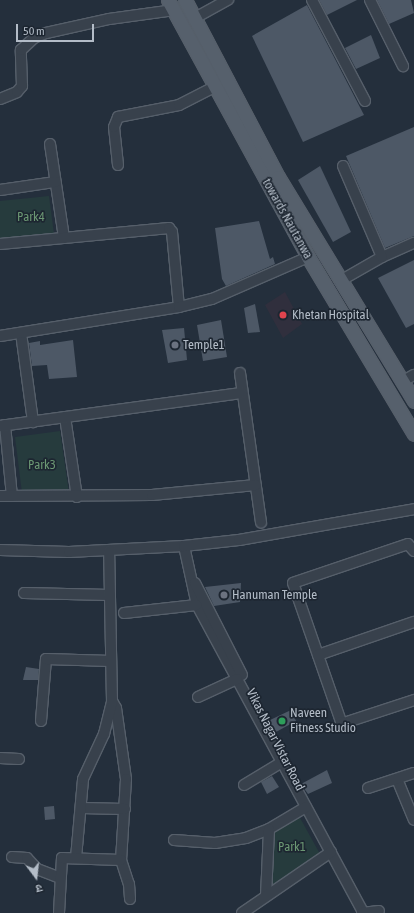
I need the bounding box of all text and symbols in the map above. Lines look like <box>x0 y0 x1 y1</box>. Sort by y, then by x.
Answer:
scale bar <box>18 16 96 42</box>
text: 50 m <box>23 24 45 38</box>
street label: towards Nautanwa <box>259 176 315 262</box>
park label: Park4 <box>17 209 45 225</box>
place label: Khetan Hospital <box>292 307 369 323</box>
marker: Khetan Hospital <box>277 309 289 321</box>
place label: Temple1 <box>183 337 225 353</box>
marker: Temple1 <box>170 340 180 350</box>
park label: Park3 <box>28 457 56 473</box>
place label: Hanuman Temple <box>232 587 317 603</box>
marker: Hanuman Temple <box>219 590 229 600</box>
street label: Vikas Nagar Vistar Road <box>243 686 307 794</box>
place label: Naveen Fitness Studio <box>290 706 356 737</box>
marker: Naveen Fitness Studio <box>277 716 287 726</box>
park label: Park1 <box>278 839 306 855</box>
north arrow <box>16 857 56 897</box>
text: उ <box>34 882 44 895</box>

